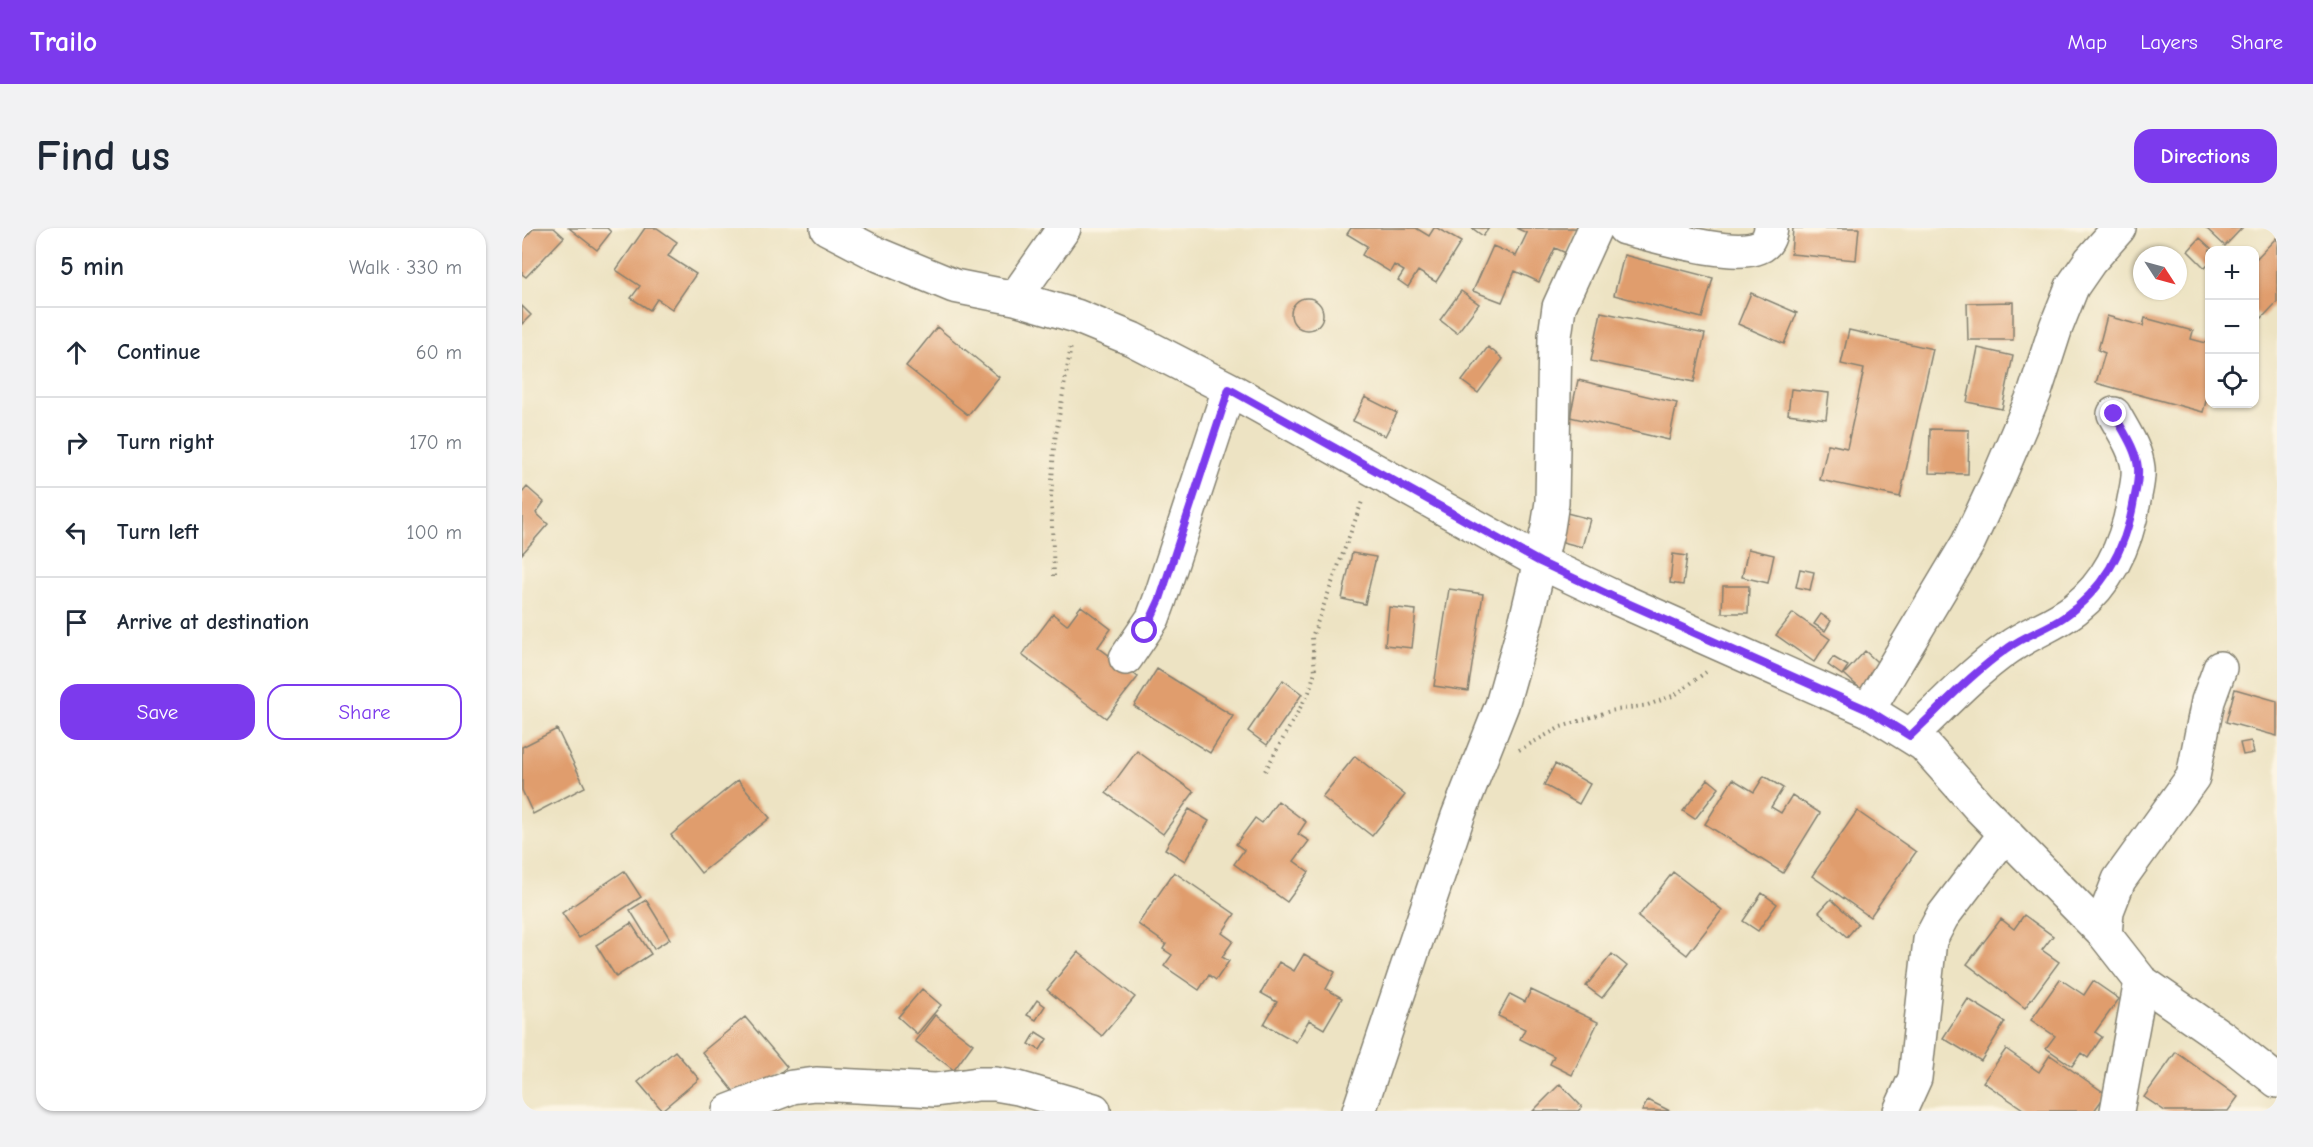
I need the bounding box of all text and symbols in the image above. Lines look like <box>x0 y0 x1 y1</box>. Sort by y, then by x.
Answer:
text: Trailo <box>30 26 97 58</box>
text: Map <box>2068 30 2107 54</box>
text: Layers <box>2140 30 2198 54</box>
text: Share <box>2231 30 2283 54</box>
button: Directions <box>2134 129 2277 183</box>
text: Find us <box>36 132 170 181</box>
north arrow <box>2133 246 2187 300</box>
map controls <box>2205 246 2259 408</box>
button: + <box>2205 246 2259 300</box>
text: 5 min <box>60 252 124 282</box>
text: Walk · 330 m <box>349 256 462 279</box>
button: − <box>2205 300 2259 354</box>
icon: ahead <box>60 336 93 369</box>
text: Continue <box>117 339 200 365</box>
text: 60 m <box>416 341 462 364</box>
button: locate <box>2205 354 2259 408</box>
route end <box>2100 400 2126 426</box>
icon: right <box>60 426 93 459</box>
text: Turn right <box>117 429 214 455</box>
text: 170 m <box>409 431 462 454</box>
icon: left <box>60 516 93 549</box>
text: Turn left <box>117 519 199 545</box>
text: 100 m <box>407 521 462 544</box>
icon: arrive <box>60 606 93 639</box>
text: Arrive at destination <box>117 609 309 635</box>
route start <box>1131 617 1157 643</box>
button: Save <box>60 684 255 740</box>
button: Share <box>267 684 462 740</box>

